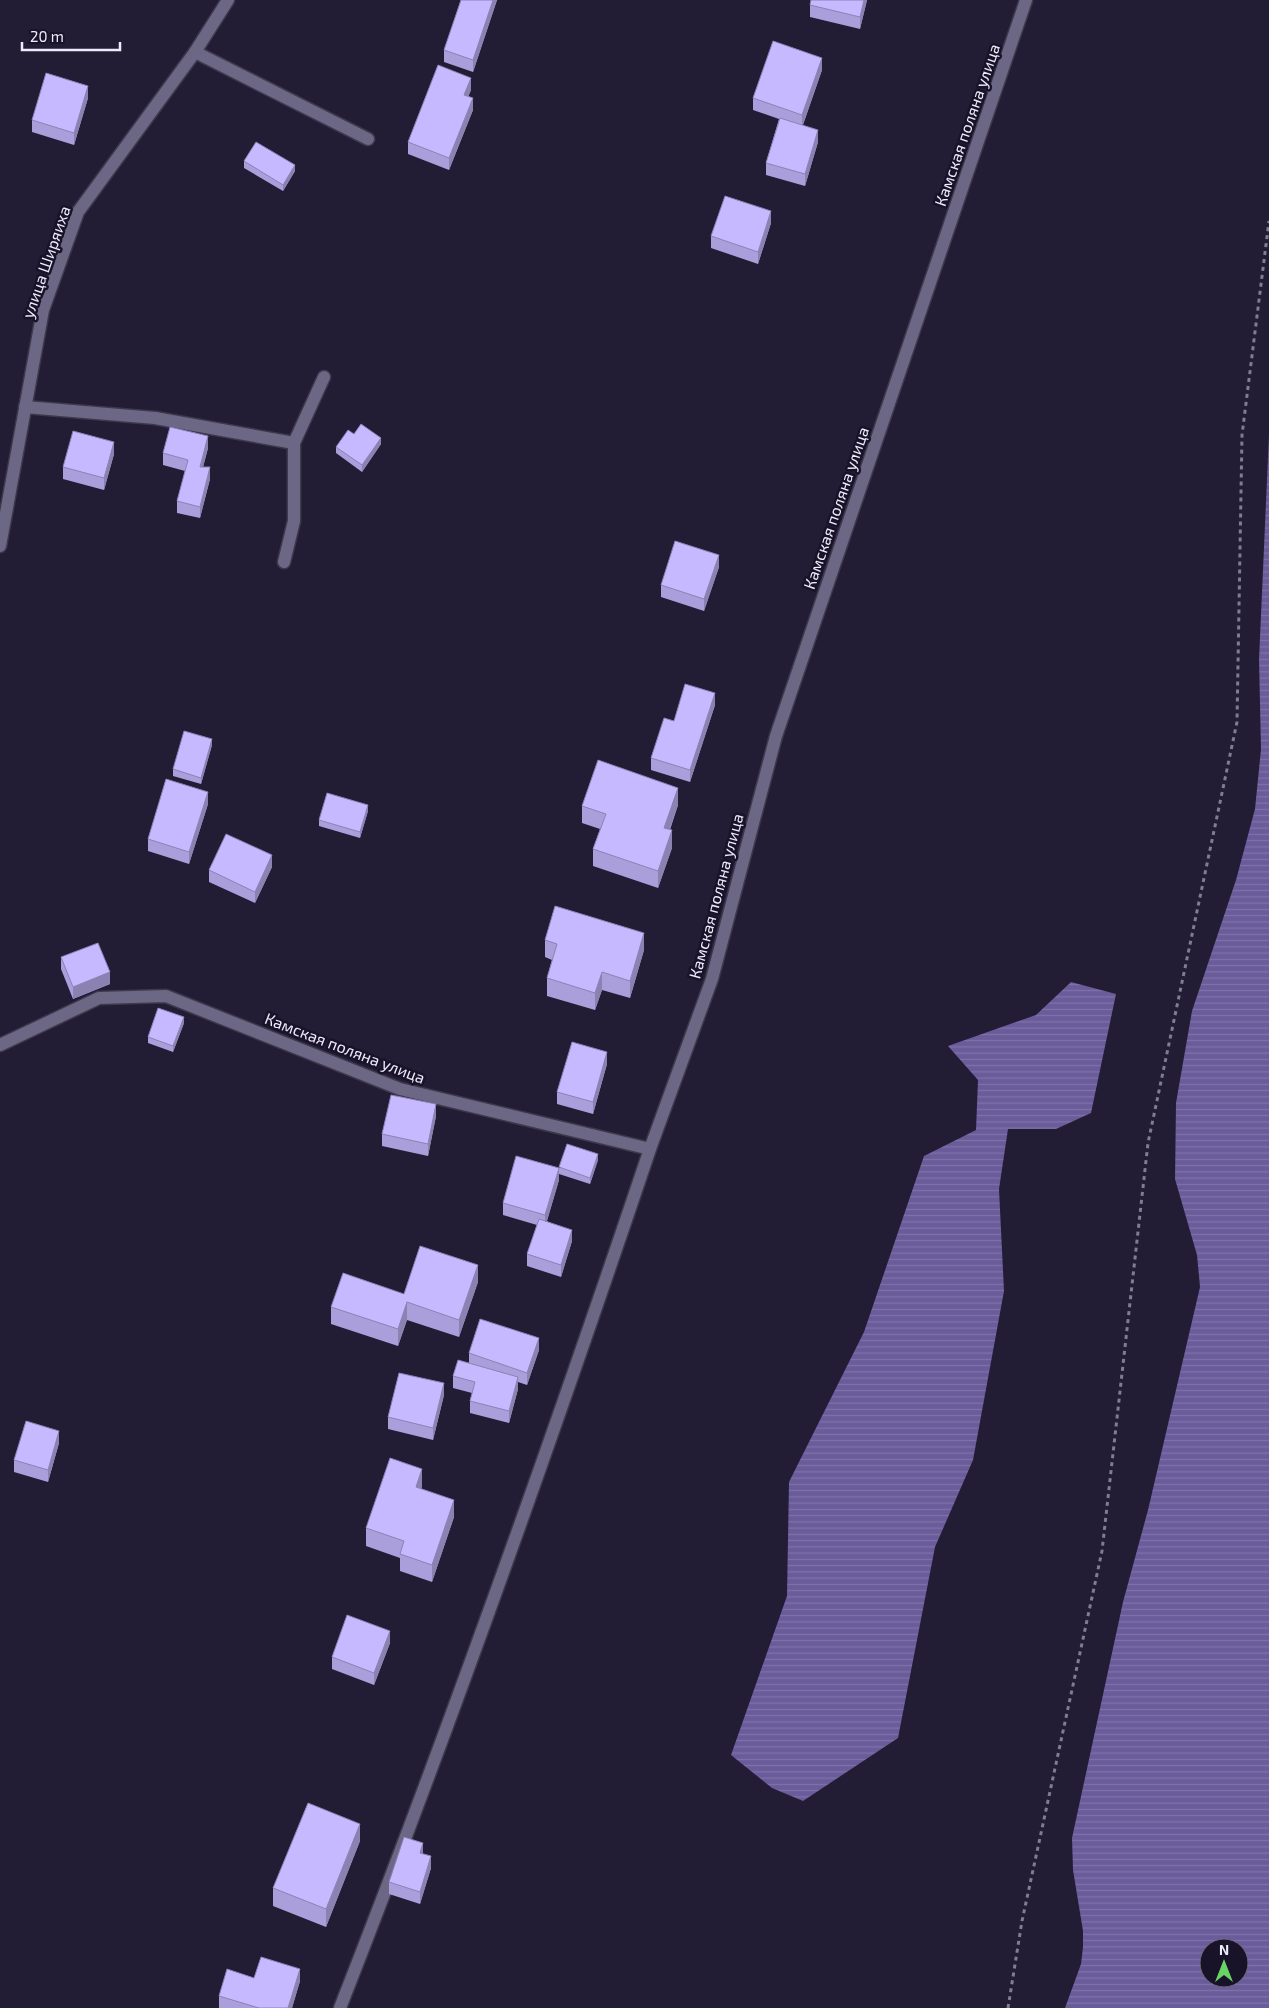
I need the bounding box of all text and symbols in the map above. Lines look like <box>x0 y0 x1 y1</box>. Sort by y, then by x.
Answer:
scale bar <box>22 20 120 52</box>
text: 20 m <box>30 27 64 45</box>
street label: Камская поляна улица <box>930 41 1004 209</box>
street label: улица Ширяиха <box>17 203 75 321</box>
street label: Камская поляна улица <box>799 424 873 592</box>
street label: Камская поляна улица <box>684 811 748 981</box>
street label: Камская поляна улица <box>262 1008 428 1088</box>
north arrow <box>1199 1938 1249 1988</box>
text: N <box>1219 1941 1229 1958</box>

